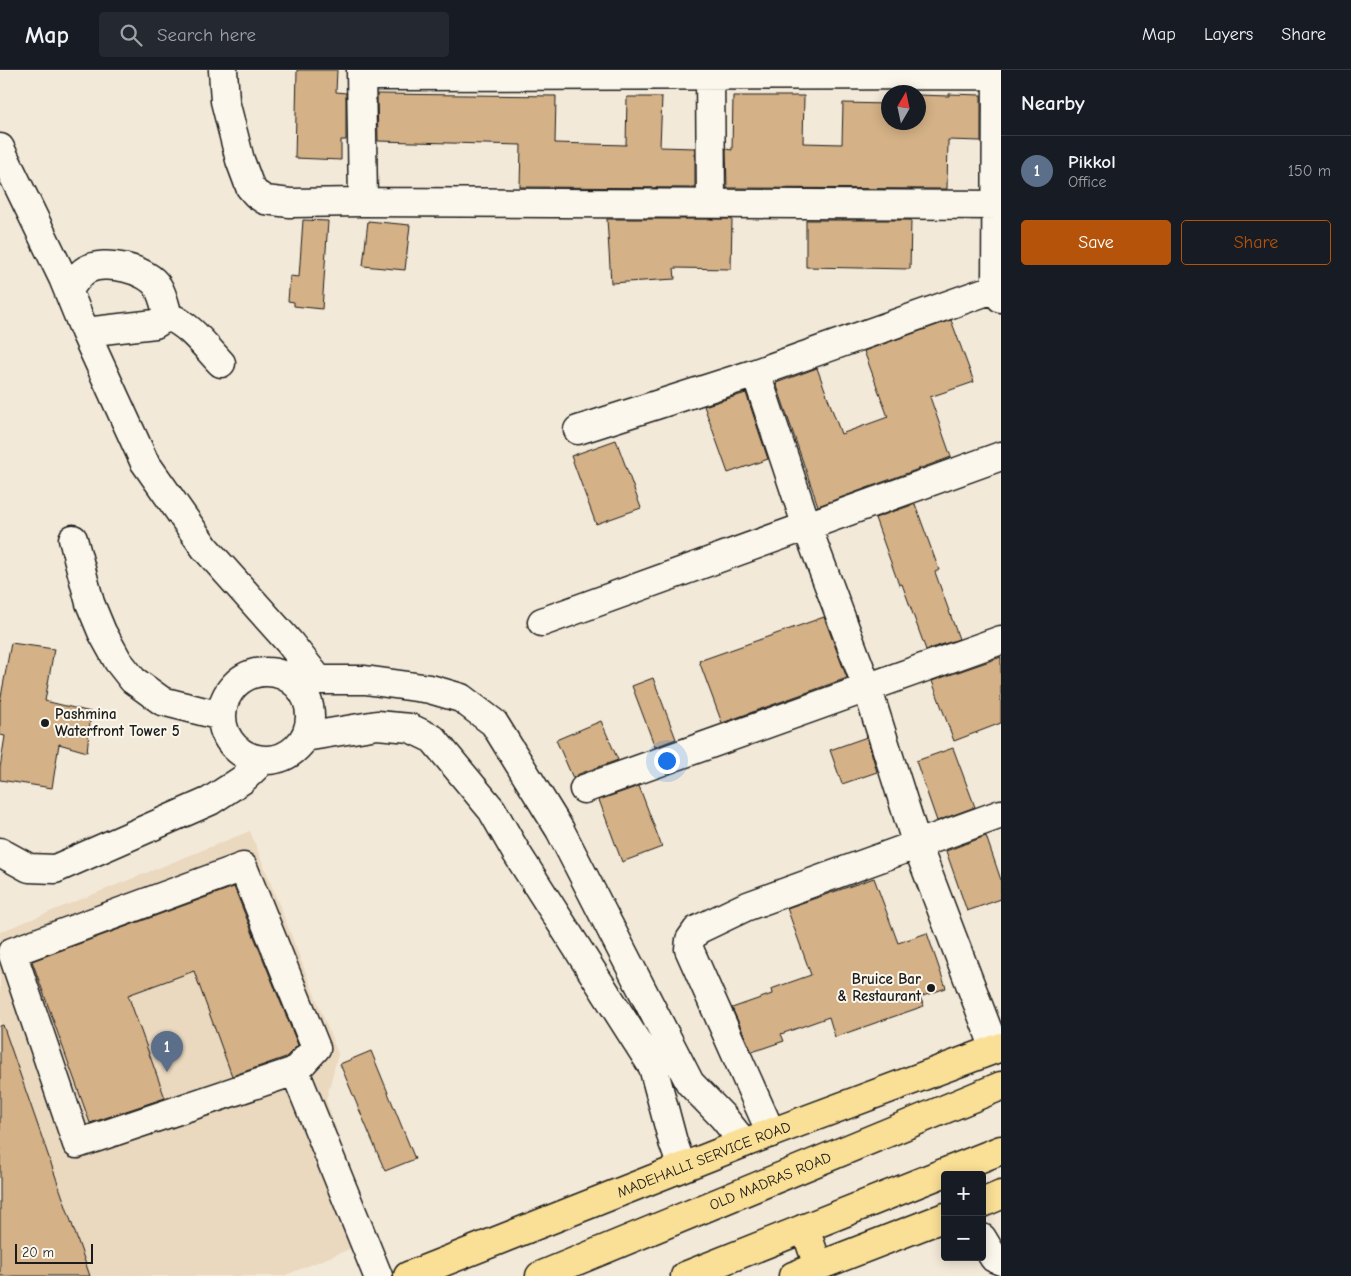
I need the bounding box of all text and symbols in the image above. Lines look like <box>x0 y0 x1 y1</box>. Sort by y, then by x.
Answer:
search box <box>99 12 449 57</box>
text: Map <box>25 21 69 49</box>
icon: search <box>117 21 145 49</box>
text: Search here <box>157 24 256 46</box>
text: Map <box>1142 24 1176 45</box>
text: Layers <box>1204 24 1253 45</box>
text: Share <box>1281 24 1326 45</box>
north arrow <box>881 85 926 130</box>
text: Nearby <box>1021 91 1085 115</box>
text: Pikkol <box>1068 151 1116 173</box>
text: 1 <box>1034 162 1040 180</box>
text: 150 m <box>1288 162 1331 180</box>
text: Office <box>1068 173 1107 191</box>
button: Save <box>1021 220 1171 265</box>
button: Share <box>1181 220 1331 265</box>
place label: Pashmina Waterfront Tower 5 <box>55 705 180 740</box>
marker: Pashmina Waterfront Tower 5 <box>39 717 51 729</box>
your location <box>654 748 680 774</box>
place label: Bruice Bar & Restaurant <box>838 970 922 1005</box>
marker: Bruice Bar & Restaurant <box>925 982 937 994</box>
pin: 1 <box>151 1031 183 1072</box>
street label: MADEHALLI SERVICE ROAD <box>614 1117 793 1201</box>
street label: OLD MADRAS ROAD <box>707 1148 834 1214</box>
map controls <box>941 1171 986 1261</box>
button: + <box>941 1171 986 1216</box>
button: − <box>941 1216 986 1261</box>
scale bar <box>15 1241 92 1264</box>
text: 20 m <box>22 1244 54 1261</box>

